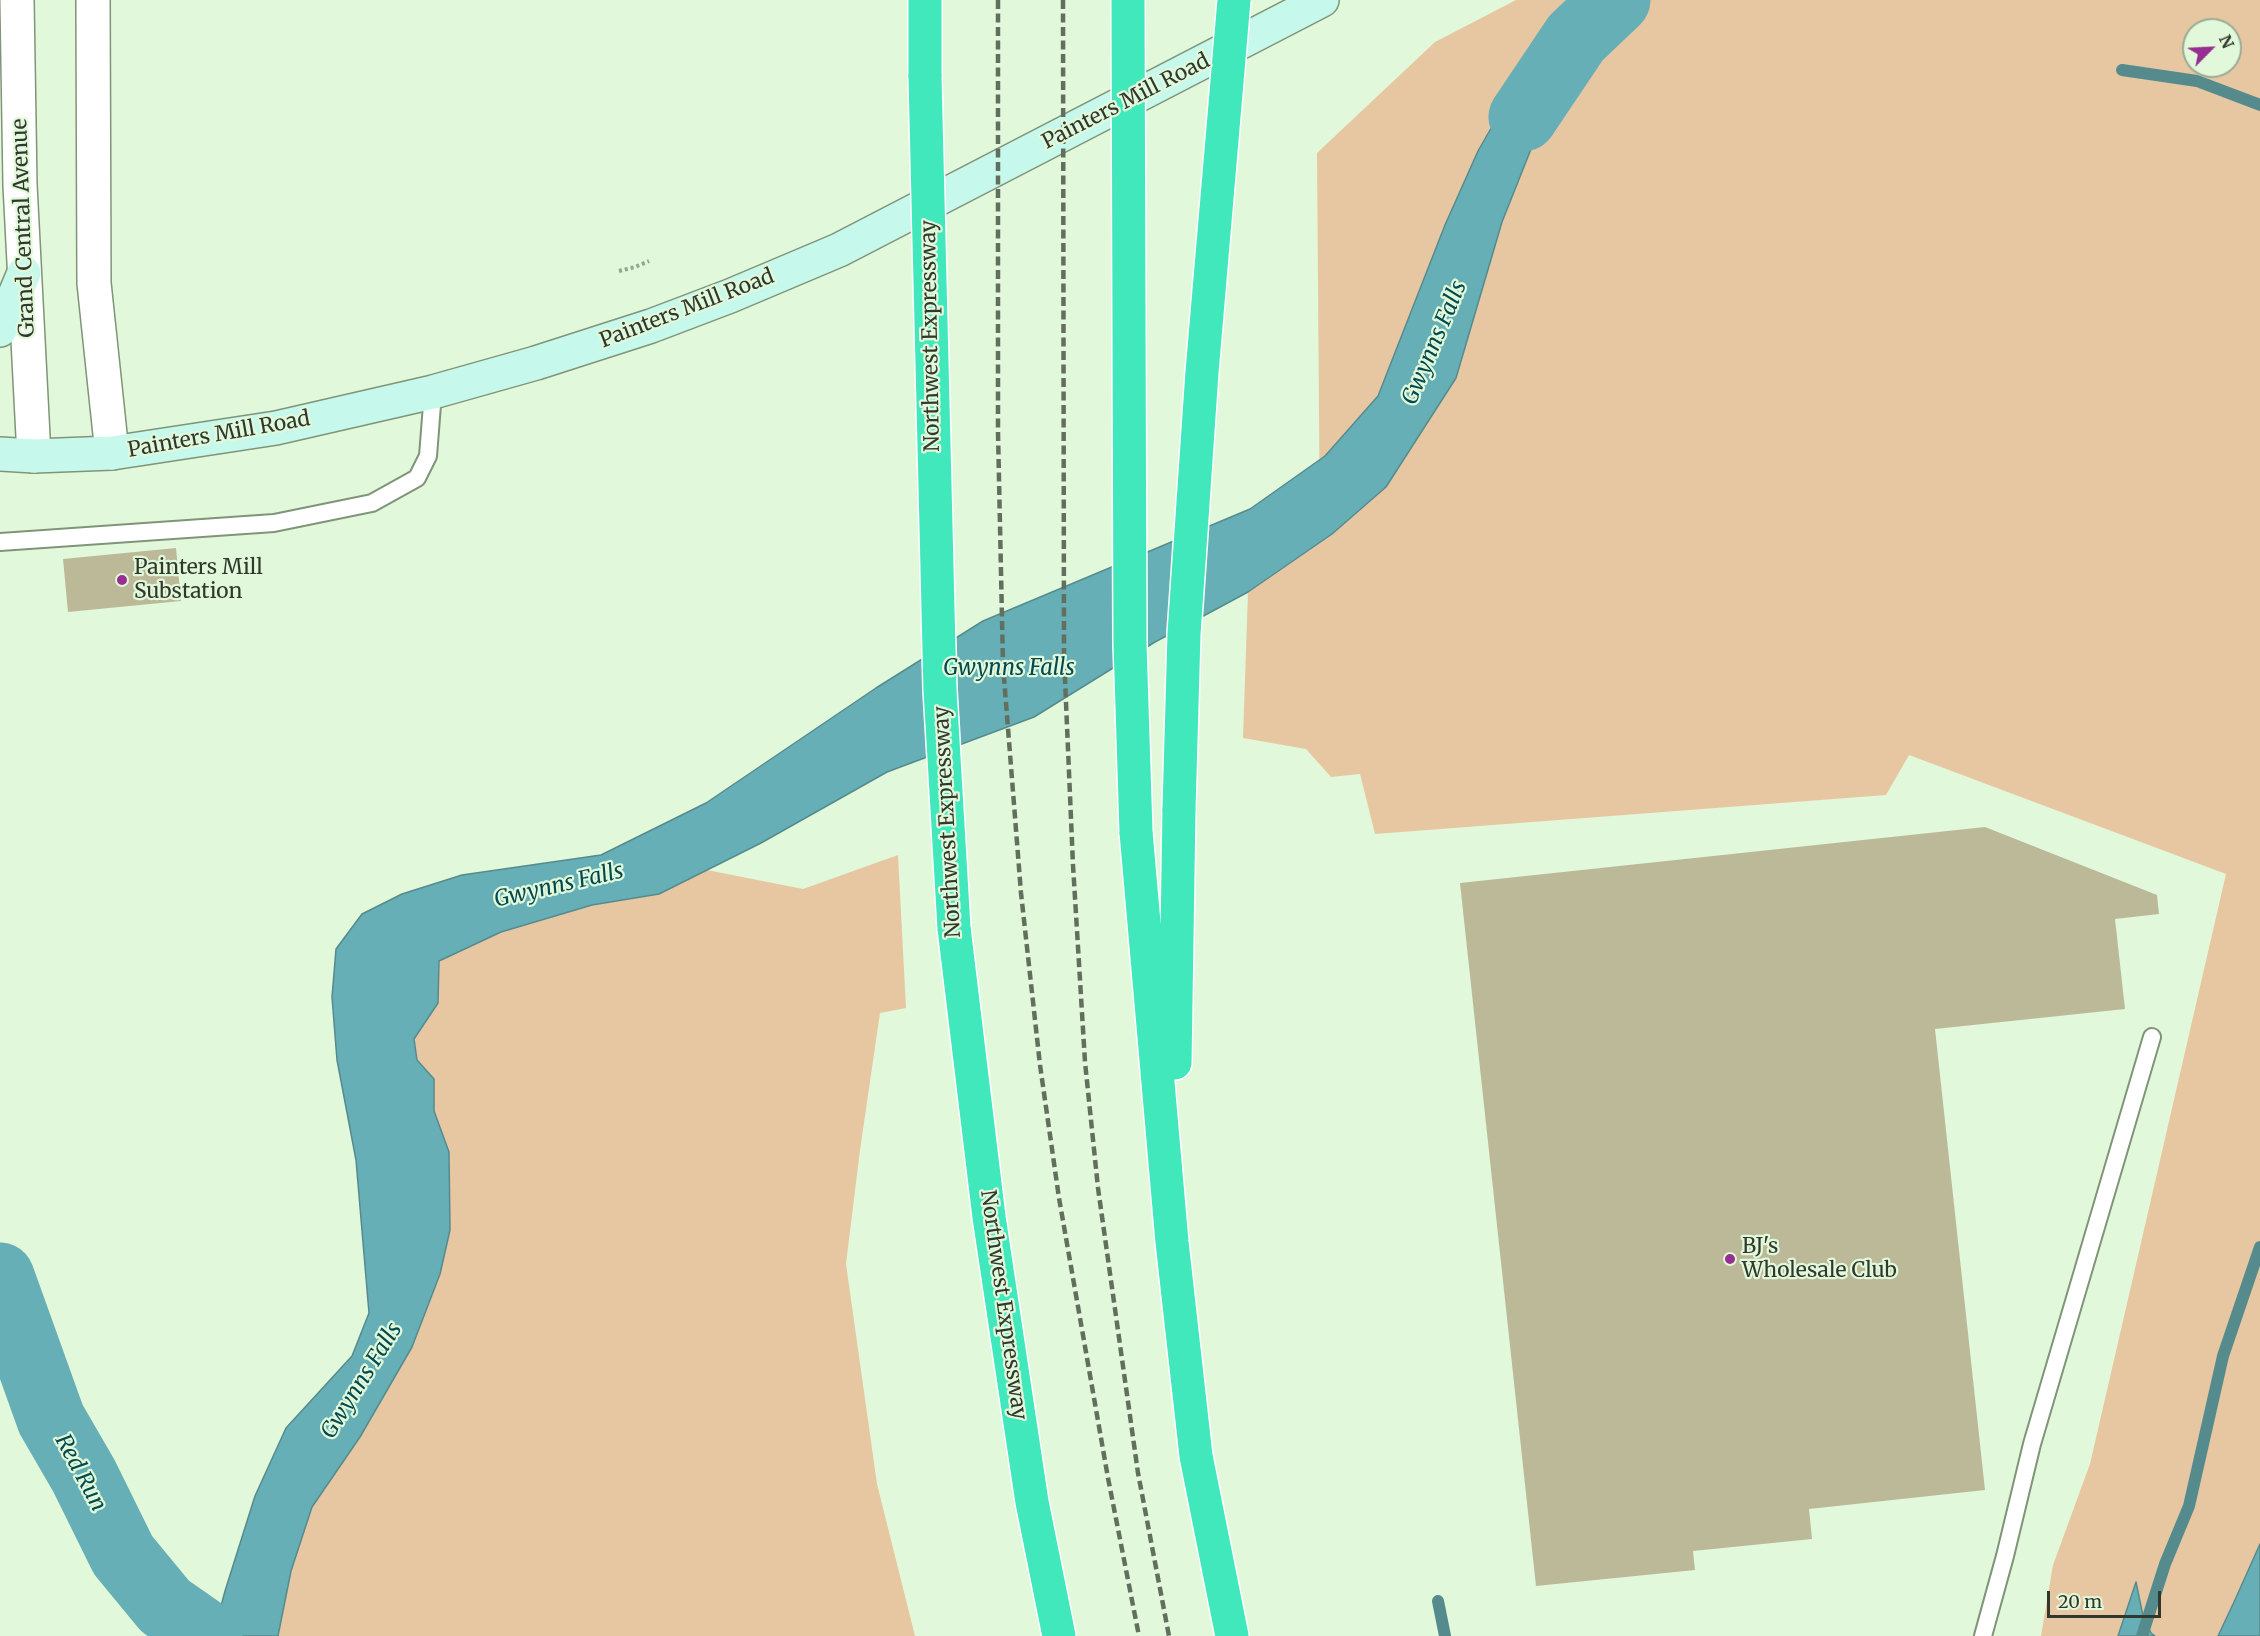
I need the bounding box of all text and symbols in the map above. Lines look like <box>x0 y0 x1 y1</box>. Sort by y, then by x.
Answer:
north arrow <box>2182 18 2242 78</box>
text: N <box>2215 32 2238 51</box>
street label: Painters Mill Road <box>1038 49 1214 155</box>
street label: Grand Central Avenue <box>8 118 40 338</box>
street label: Northwest Expressway <box>916 220 946 452</box>
street label: Painters Mill Road <box>596 264 778 354</box>
water label: Gwynns Falls <box>1397 277 1473 409</box>
street label: Painters Mill Road <box>126 407 312 463</box>
place label: Painters Mill Substation <box>134 555 263 605</box>
marker: Painters Mill Substation <box>115 573 129 587</box>
water label: Gwynns Falls <box>943 656 1075 682</box>
street label: Northwest Expressway <box>929 706 967 938</box>
water label: Gwynns Falls <box>492 858 626 914</box>
street label: Northwest Expressway <box>974 1188 1032 1422</box>
place label: BJ's Wholesale Club <box>1742 1234 1897 1284</box>
marker: BJ's Wholesale Club <box>1723 1252 1737 1266</box>
water label: Gwynns Falls <box>316 1318 408 1444</box>
water label: Red Run <box>49 1430 111 1516</box>
scale bar <box>2050 1579 2164 1617</box>
text: 20 m <box>2058 1590 2102 1613</box>

